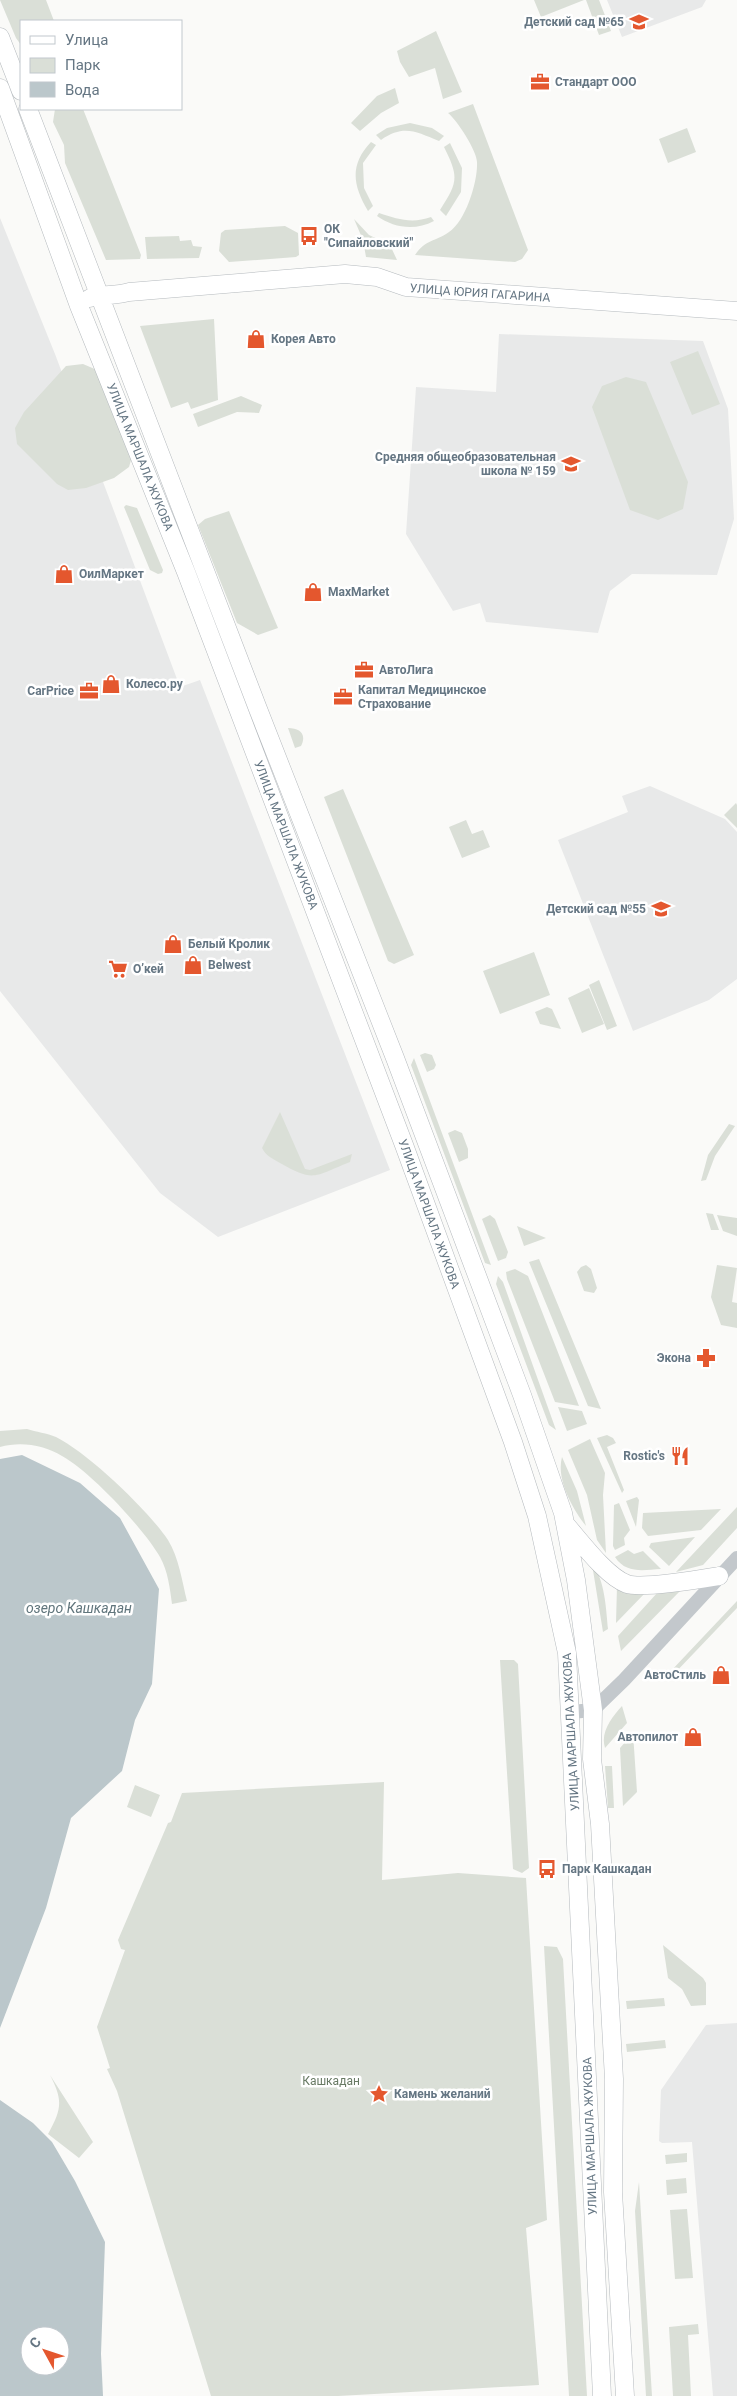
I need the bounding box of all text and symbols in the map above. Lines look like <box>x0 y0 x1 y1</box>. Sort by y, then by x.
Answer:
school or university icon: Детский сад №65 <box>628 11 650 33</box>
place label: Детский сад №65 <box>524 15 624 29</box>
legend <box>20 20 182 110</box>
text: Улица <box>65 31 108 49</box>
text: Парк <box>65 56 100 74</box>
office icon: Стандарт ООО <box>529 71 551 93</box>
place label: Стандарт ООО <box>555 75 636 89</box>
text: Вода <box>65 81 100 99</box>
place label: ОК "Сипайловский" <box>324 222 413 250</box>
bus stop icon: ОК "Сипайловский" <box>298 225 320 247</box>
street label: УЛИЦА ЮРИЯ ГАГАРИНА <box>409 281 551 305</box>
shop icon: Корея Авто <box>245 328 267 350</box>
place label: Корея Авто <box>271 332 336 346</box>
street label: УЛИЦА МАРШАЛА ЖУКОВА <box>104 381 176 533</box>
place label: Средняя общеобразовательная школа № 159 <box>375 450 556 478</box>
school or university icon: Средняя общеобразовательная школа № 159 <box>560 453 582 475</box>
shop icon: ОилМаркет <box>53 563 75 585</box>
place label: ОилМаркет <box>79 567 144 581</box>
shop icon: MaxMarket <box>302 581 324 603</box>
place label: MaxMarket <box>328 585 389 599</box>
office icon: АвтоЛига <box>353 659 375 681</box>
place label: АвтоЛига <box>379 663 434 677</box>
shop icon: Колесо.ру <box>100 673 122 695</box>
place label: Колесо.ру <box>126 677 184 691</box>
office icon: CarPrice <box>78 680 100 702</box>
place label: Капитал Медицинское Страхование <box>358 683 487 711</box>
place label: CarPrice <box>27 684 75 698</box>
office icon: Капитал Медицинское Страхование <box>332 686 354 708</box>
street label: УЛИЦА МАРШАЛА ЖУКОВА <box>251 759 321 912</box>
school or university icon: Детский сад №55 <box>650 898 672 920</box>
place label: Детский сад №55 <box>546 902 646 916</box>
shop icon: Белый Кролик <box>162 933 184 955</box>
place label: Белый Кролик <box>188 937 270 951</box>
shop icon: Belwest <box>182 954 204 976</box>
supermarket icon: О’кей <box>107 958 129 980</box>
place label: Belwest <box>208 958 251 972</box>
place label: О’кей <box>133 962 164 976</box>
street label: УЛИЦА МАРШАЛА ЖУКОВА <box>395 1137 463 1291</box>
pharmacy icon: Экона <box>695 1347 717 1369</box>
place label: Экона <box>657 1351 692 1365</box>
restaurant icon: Rostic's <box>669 1445 691 1467</box>
place label: Rostic's <box>623 1449 665 1463</box>
water label: озеро Кашкадан <box>26 1600 132 1616</box>
street label: УЛИЦА МАРШАЛА ЖУКОВА <box>560 1652 582 1811</box>
shop icon: АвтоСтиль <box>710 1664 732 1686</box>
place label: АвтоСтиль <box>644 1668 706 1682</box>
shop icon: Автопилот <box>682 1726 704 1748</box>
place label: Автопилот <box>617 1730 678 1744</box>
bus stop icon: Парк Кашкадан <box>536 1858 558 1880</box>
place label: Парк Кашкадан <box>562 1862 652 1876</box>
street label: УЛИЦА МАРШАЛА ЖУКОВА <box>580 2057 600 2215</box>
park label: Кашкадан <box>302 2074 360 2088</box>
place icon: Камень желаний <box>368 2083 390 2105</box>
place label: Камень желаний <box>394 2087 491 2101</box>
north arrow <box>20 2326 70 2376</box>
text: С <box>26 2334 44 2351</box>

